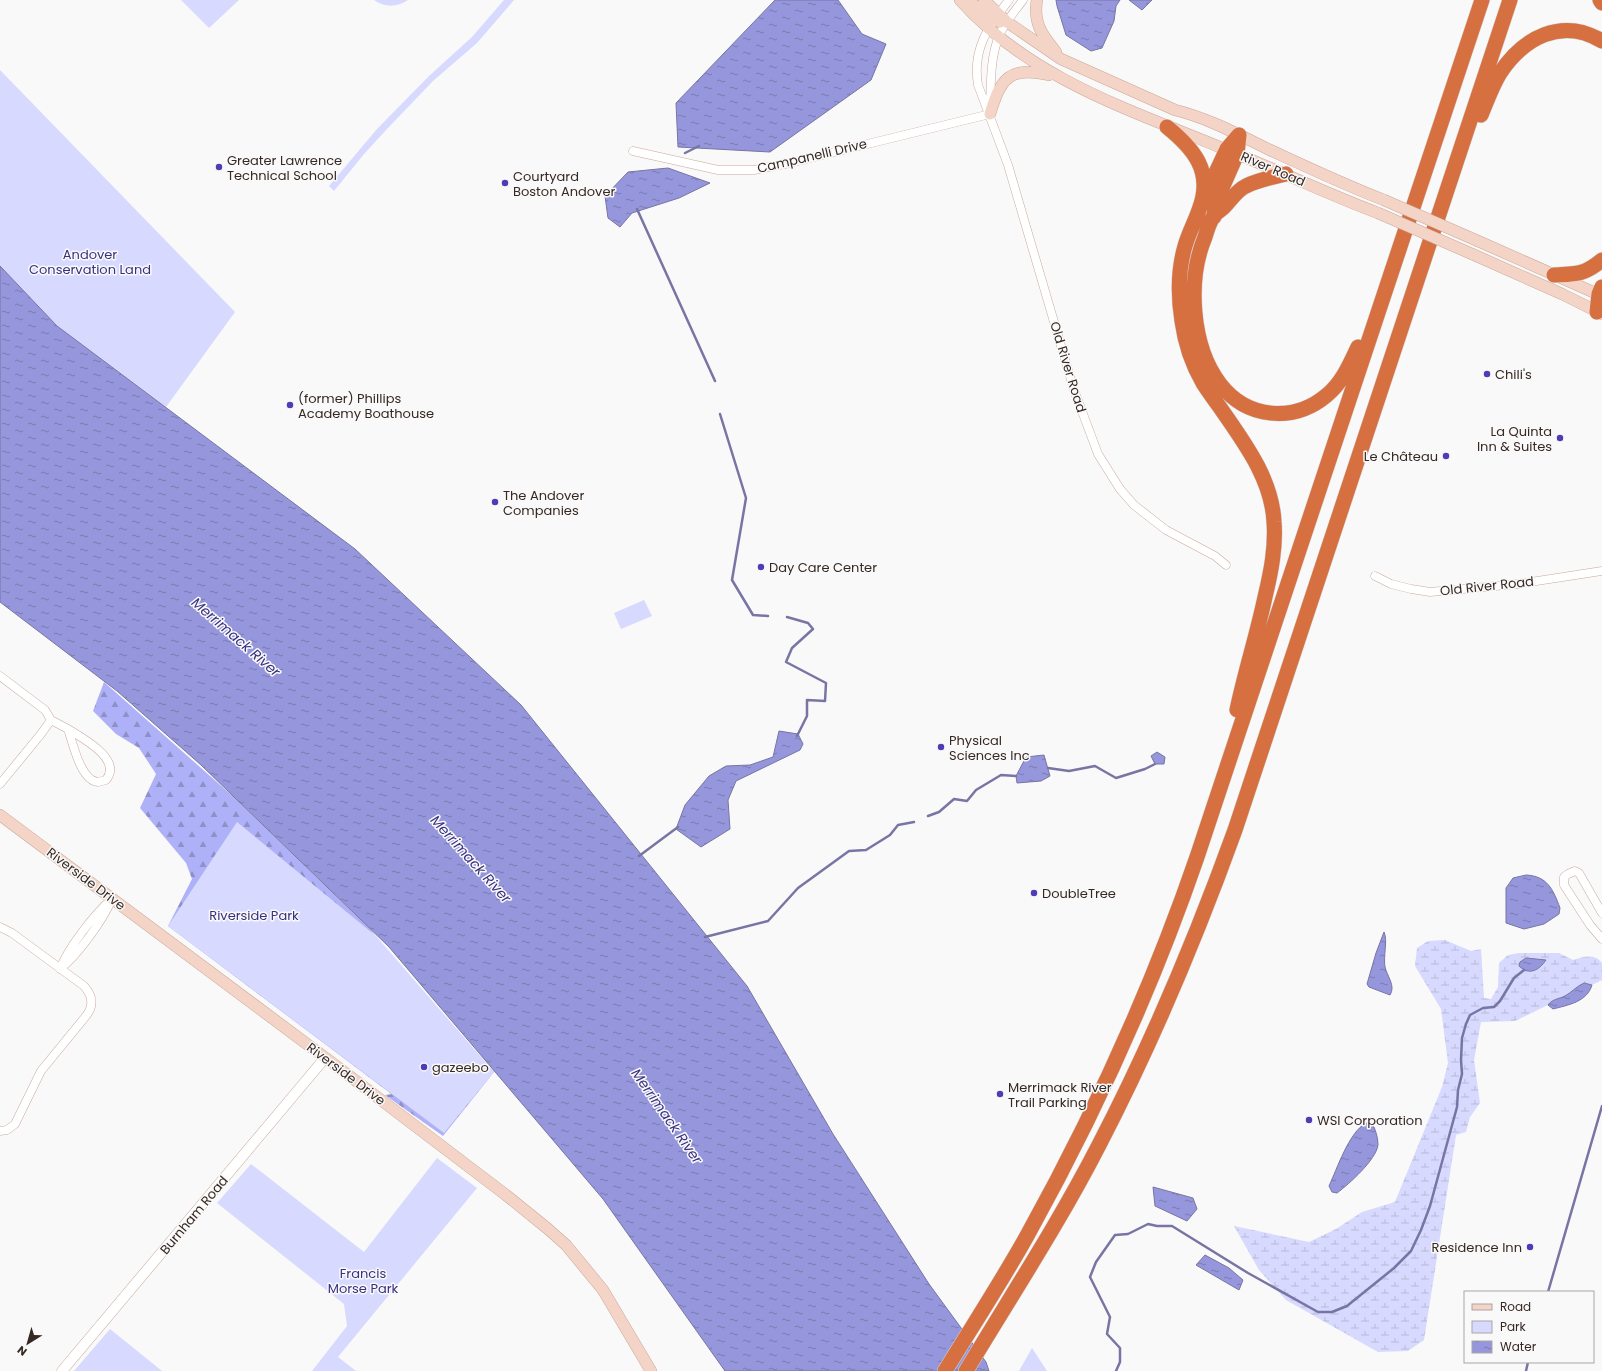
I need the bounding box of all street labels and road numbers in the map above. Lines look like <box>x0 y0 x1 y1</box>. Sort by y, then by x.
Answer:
street label: Campanelli Drive <box>755 134 869 178</box>
street label: River Road <box>1238 147 1308 191</box>
street label: Old River Road <box>1045 319 1091 415</box>
street label: Old River Road <box>1439 572 1535 600</box>
street label: Riverside Drive <box>43 843 129 915</box>
street label: Riverside Drive <box>303 1038 389 1110</box>
street label: Burnham Road <box>155 1172 233 1258</box>

